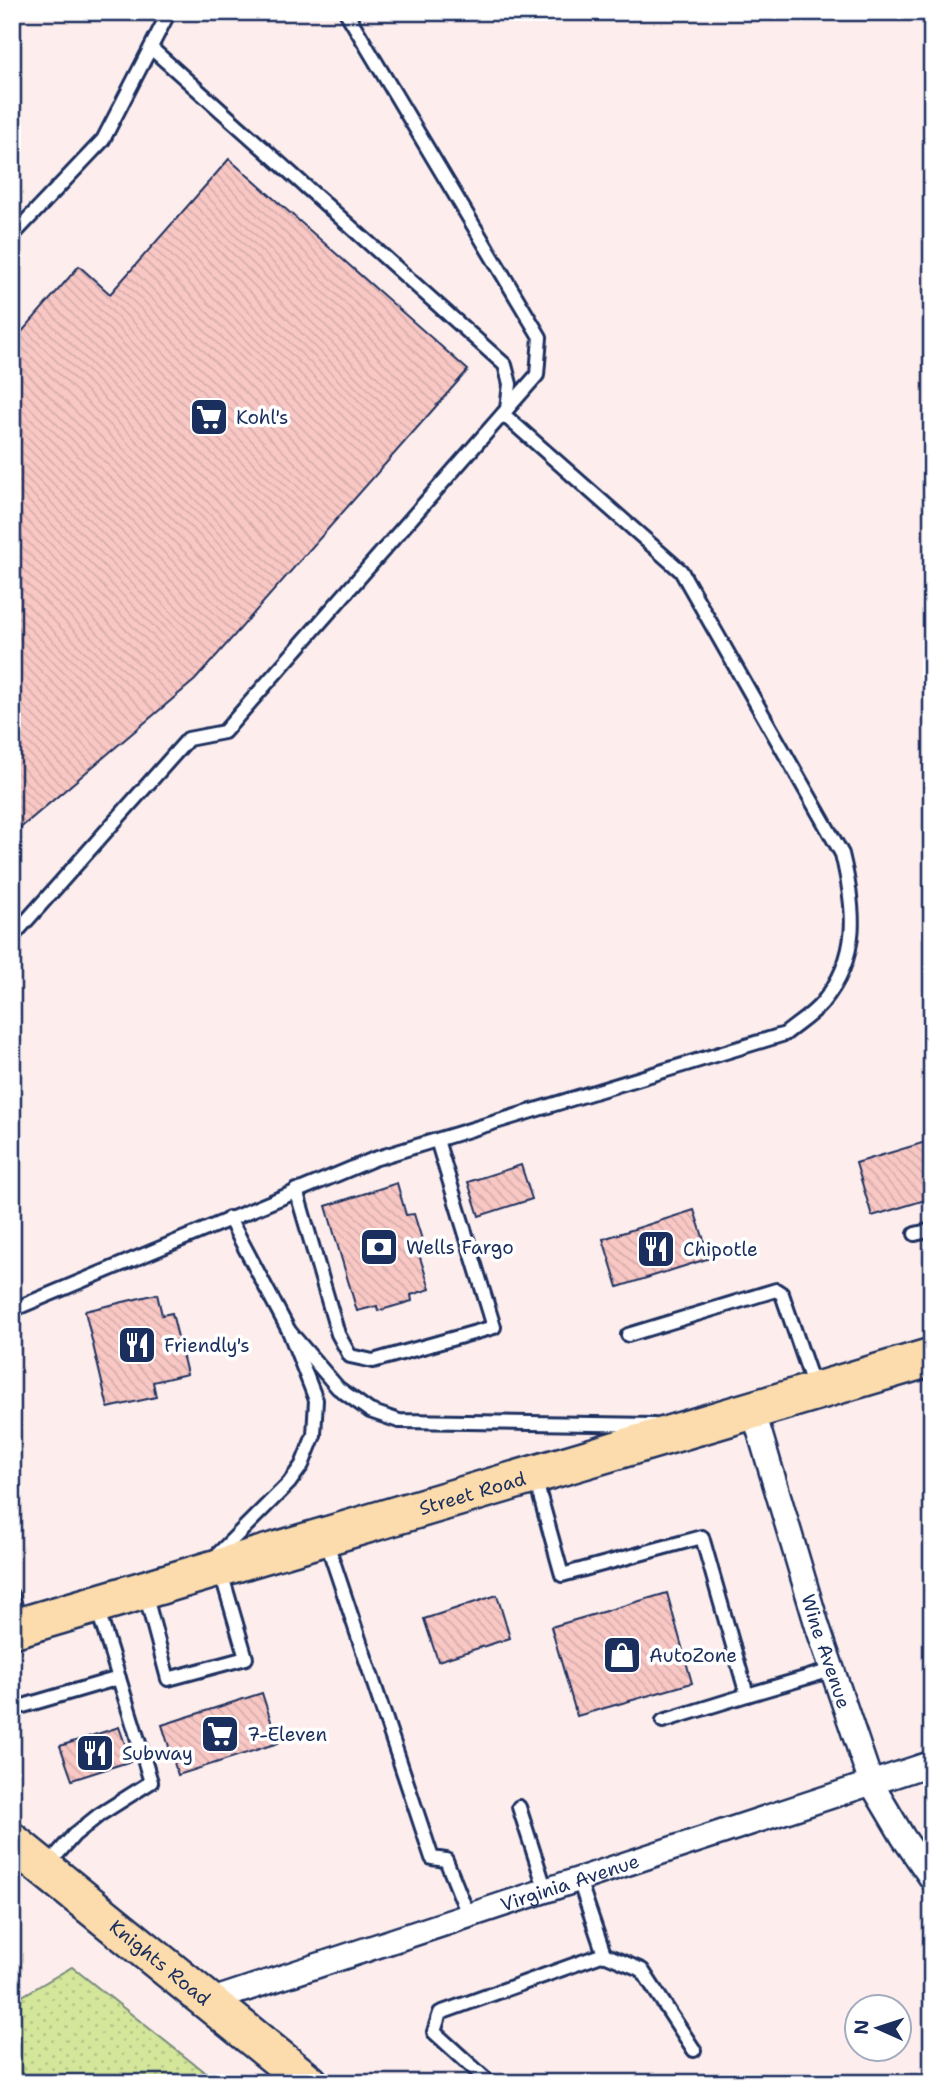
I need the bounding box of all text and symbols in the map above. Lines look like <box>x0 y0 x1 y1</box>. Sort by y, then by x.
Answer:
supermarket icon: Kohl's <box>188 396 230 438</box>
place label: Kohl's <box>236 405 288 430</box>
bank icon: Wells Fargo <box>358 1226 400 1268</box>
restaurant icon: Chipotle <box>635 1228 677 1270</box>
place label: Wells Fargo <box>406 1235 514 1260</box>
place label: Chipotle <box>683 1237 758 1262</box>
restaurant icon: Friendly's <box>116 1324 158 1366</box>
place label: Friendly's <box>164 1333 250 1358</box>
street label: Street Road <box>416 1466 529 1521</box>
street label: Wine Avenue <box>795 1591 857 1712</box>
shop icon: AutoZone <box>601 1634 643 1676</box>
place label: AutoZone <box>649 1643 737 1668</box>
supermarket icon: 7-Eleven <box>199 1713 241 1755</box>
place label: 7-Eleven <box>247 1722 327 1747</box>
restaurant icon: Subway <box>74 1732 116 1774</box>
place label: Subway <box>122 1741 193 1766</box>
street label: Virginia Avenue <box>497 1848 642 1917</box>
street label: Knights Road <box>104 1914 216 2011</box>
north arrow <box>842 1994 912 2064</box>
text: N <box>849 2019 874 2035</box>

